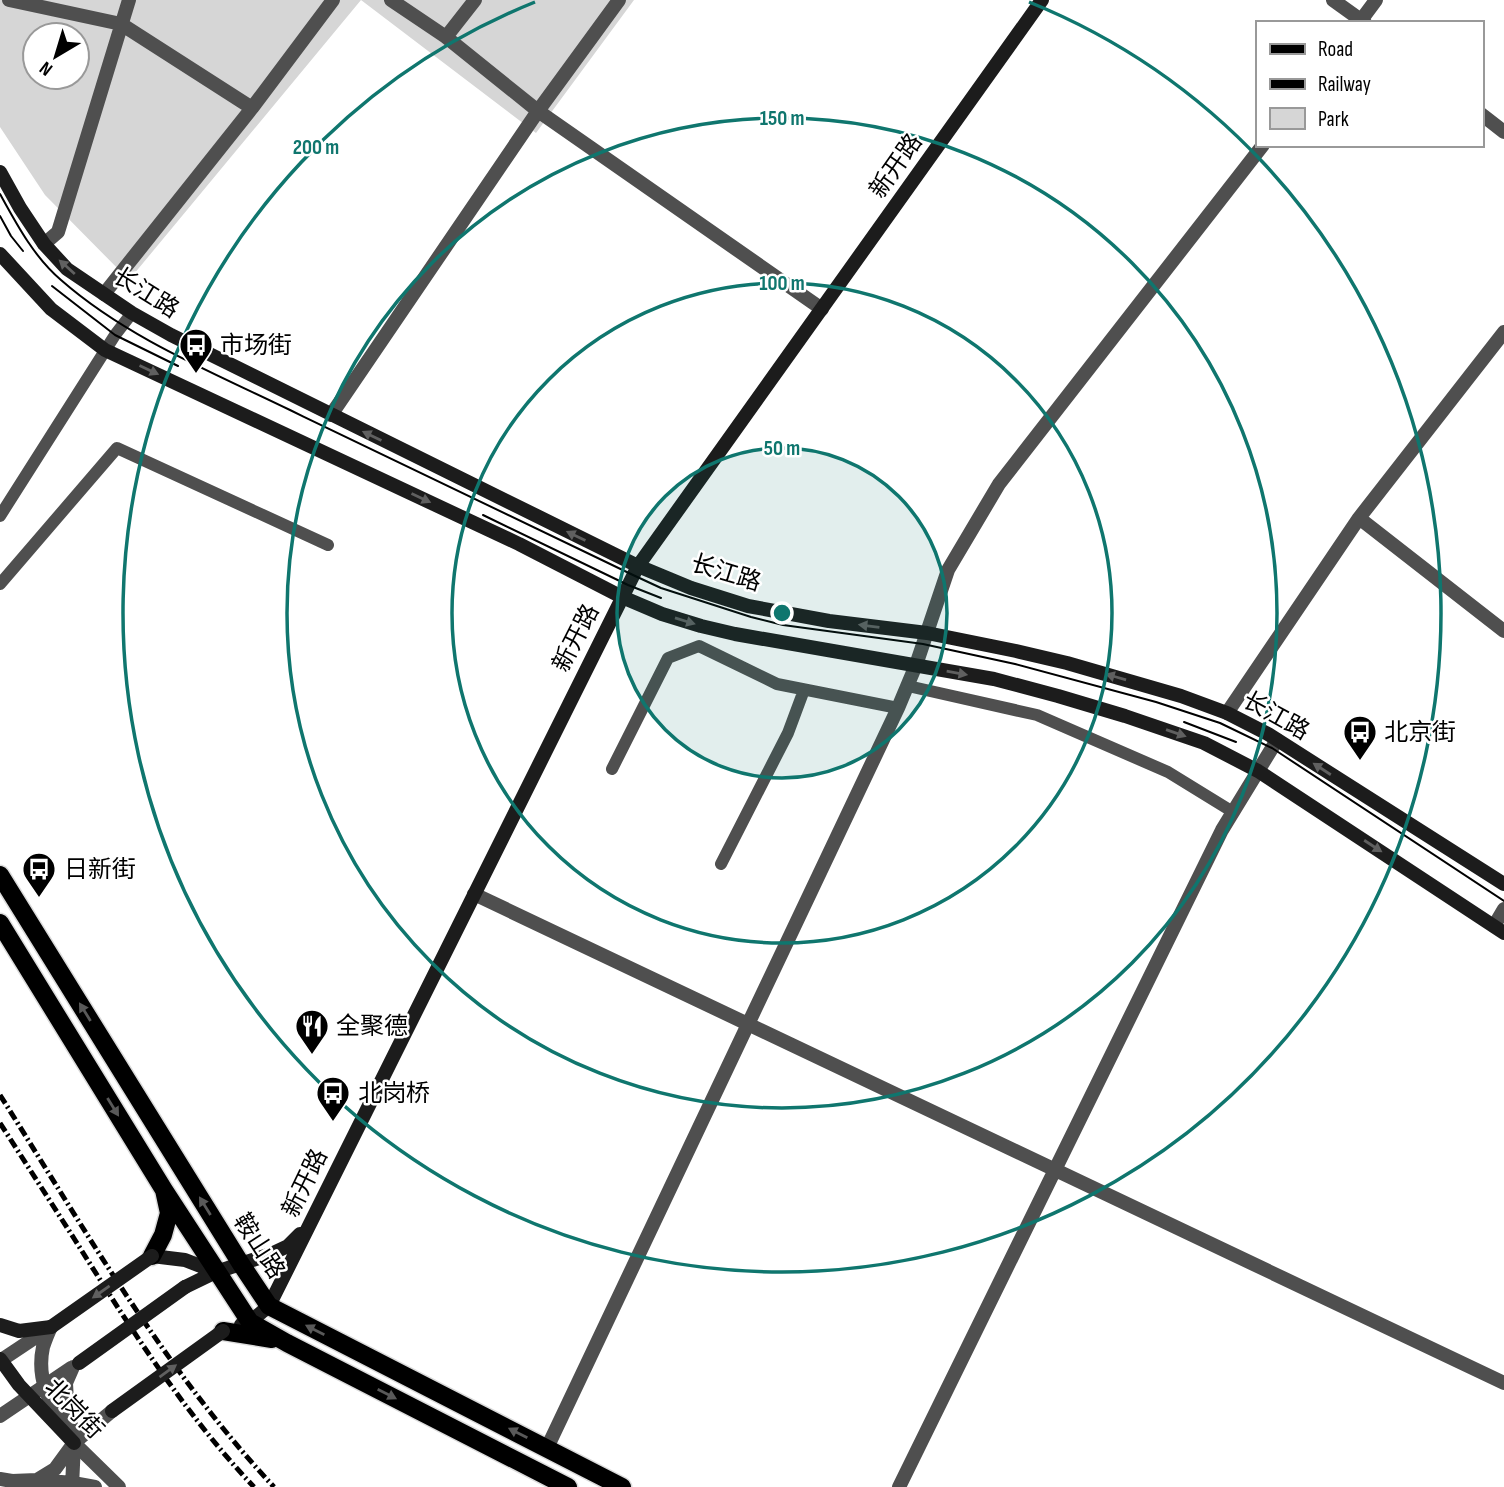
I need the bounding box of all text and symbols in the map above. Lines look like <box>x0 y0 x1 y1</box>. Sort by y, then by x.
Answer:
north arrow <box>21 21 91 91</box>
legend <box>1256 21 1483 147</box>
text: Road <box>1318 37 1353 62</box>
text: N <box>35 56 58 80</box>
text: Railway <box>1318 72 1371 97</box>
text: 150 m <box>760 106 804 131</box>
text: Park <box>1318 107 1349 132</box>
street label: 新开路 <box>863 128 929 204</box>
text: 200 m <box>293 135 339 160</box>
one-way arrow <box>58 259 76 275</box>
street label: 长江路 <box>108 262 184 324</box>
text: 100 m <box>759 271 805 296</box>
bus stop icon: 市场街 <box>177 326 215 375</box>
place label: 市场街 <box>220 331 292 360</box>
one-way arrow <box>139 364 159 376</box>
one-way arrow <box>362 430 382 441</box>
text: 50 m <box>764 436 800 461</box>
one-way arrow <box>411 493 431 504</box>
one-way arrow <box>566 531 586 542</box>
street label: 长江路 <box>687 549 765 597</box>
street label: 新开路 <box>547 599 605 677</box>
centre of rings <box>770 601 794 625</box>
one-way arrow <box>675 617 696 627</box>
one-way arrow <box>858 621 880 632</box>
one-way arrow <box>946 667 968 678</box>
one-way arrow <box>1105 671 1126 681</box>
street label: 长江路 <box>1237 686 1315 746</box>
bus stop icon: 北京街 <box>1341 713 1379 762</box>
place label: 北京街 <box>1384 718 1456 747</box>
one-way arrow <box>1166 728 1187 739</box>
one-way arrow <box>1313 762 1332 775</box>
one-way arrow <box>1363 839 1382 852</box>
bus stop icon: 日新街 <box>20 850 58 899</box>
place label: 日新街 <box>64 855 136 884</box>
one-way arrow <box>79 1003 92 1022</box>
restaurant icon: 全聚德 <box>293 1007 331 1056</box>
place label: 全聚德 <box>336 1012 408 1041</box>
bus stop icon: 北岗桥 <box>314 1074 352 1123</box>
place label: 北岗桥 <box>358 1079 430 1108</box>
one-way arrow <box>106 1097 119 1116</box>
street label: 新开路 <box>276 1144 334 1222</box>
one-way arrow <box>198 1196 211 1215</box>
street label: 鞍山路 <box>227 1208 291 1284</box>
one-way arrow <box>92 1285 110 1299</box>
one-way arrow <box>305 1324 325 1335</box>
one-way arrow <box>159 1365 177 1379</box>
street label: 北岗街 <box>39 1373 109 1445</box>
one-way arrow <box>377 1388 397 1400</box>
one-way arrow <box>507 1428 527 1440</box>

